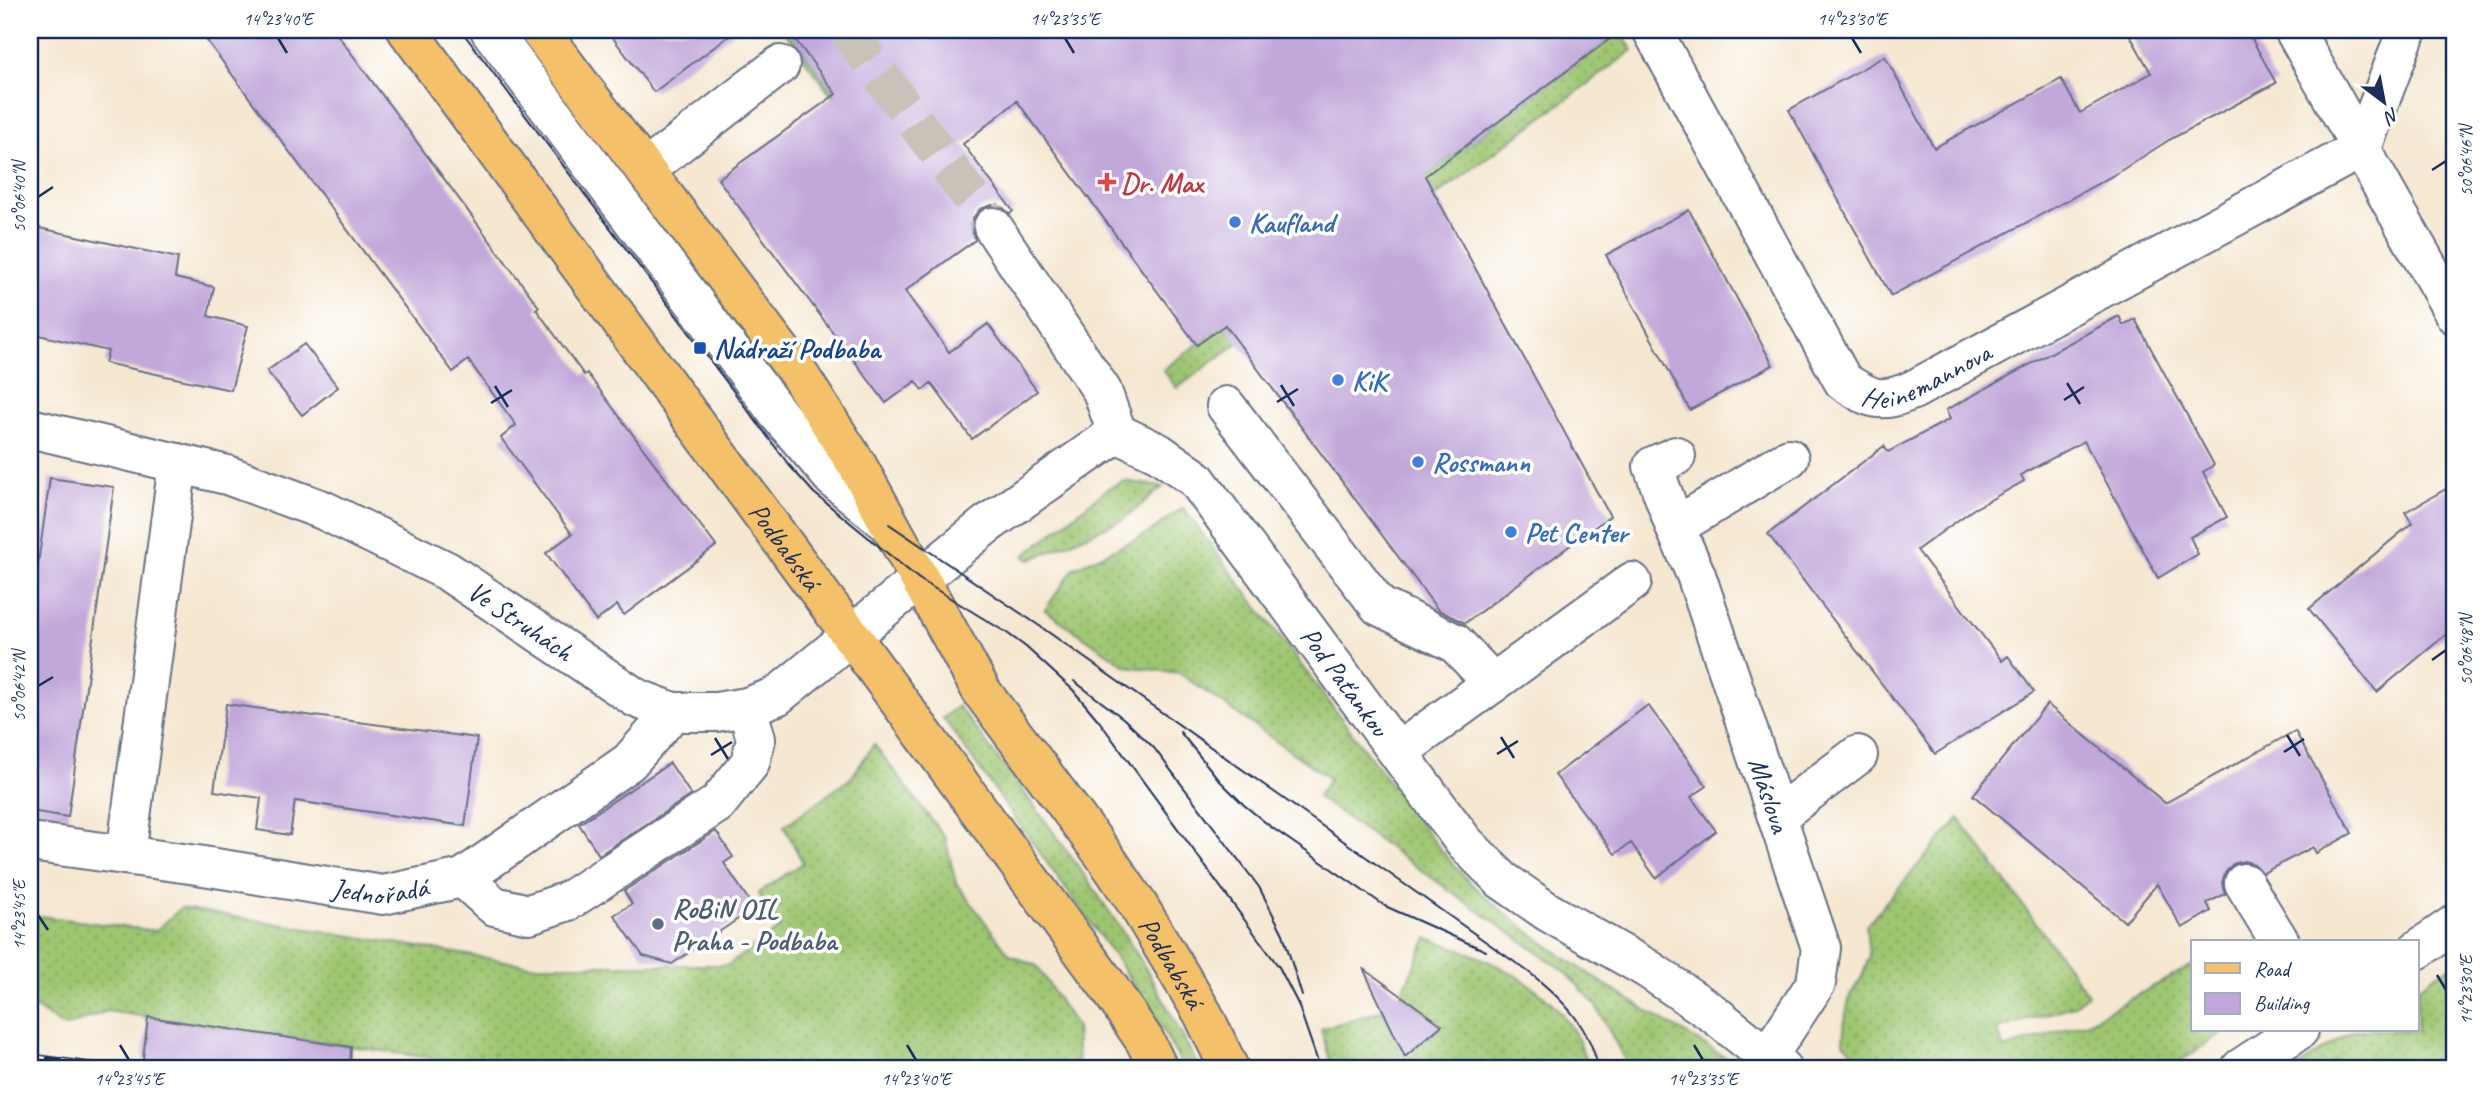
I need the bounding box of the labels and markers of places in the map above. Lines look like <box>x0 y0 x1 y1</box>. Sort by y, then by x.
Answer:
place label: Dr. Max <box>1121 165 1205 200</box>
marker: Dr. Max <box>1099 174 1115 190</box>
place label: Kaufland <box>1249 205 1338 240</box>
marker: Kaufland <box>1227 214 1243 230</box>
place label: Nádraží Podbaba <box>714 331 882 366</box>
marker: Nádraží Podbaba <box>692 340 708 356</box>
place label: KiK <box>1352 363 1391 398</box>
marker: KiK <box>1330 372 1346 388</box>
place label: Rossmann <box>1432 445 1531 480</box>
marker: Rossmann <box>1410 454 1426 470</box>
place label: Pet Center <box>1525 515 1631 550</box>
marker: Pet Center <box>1503 524 1519 540</box>
place label: RoBiN OIL Praha - Podbaba <box>672 891 839 958</box>
marker: RoBiN OIL Praha - Podbaba <box>650 916 666 932</box>

